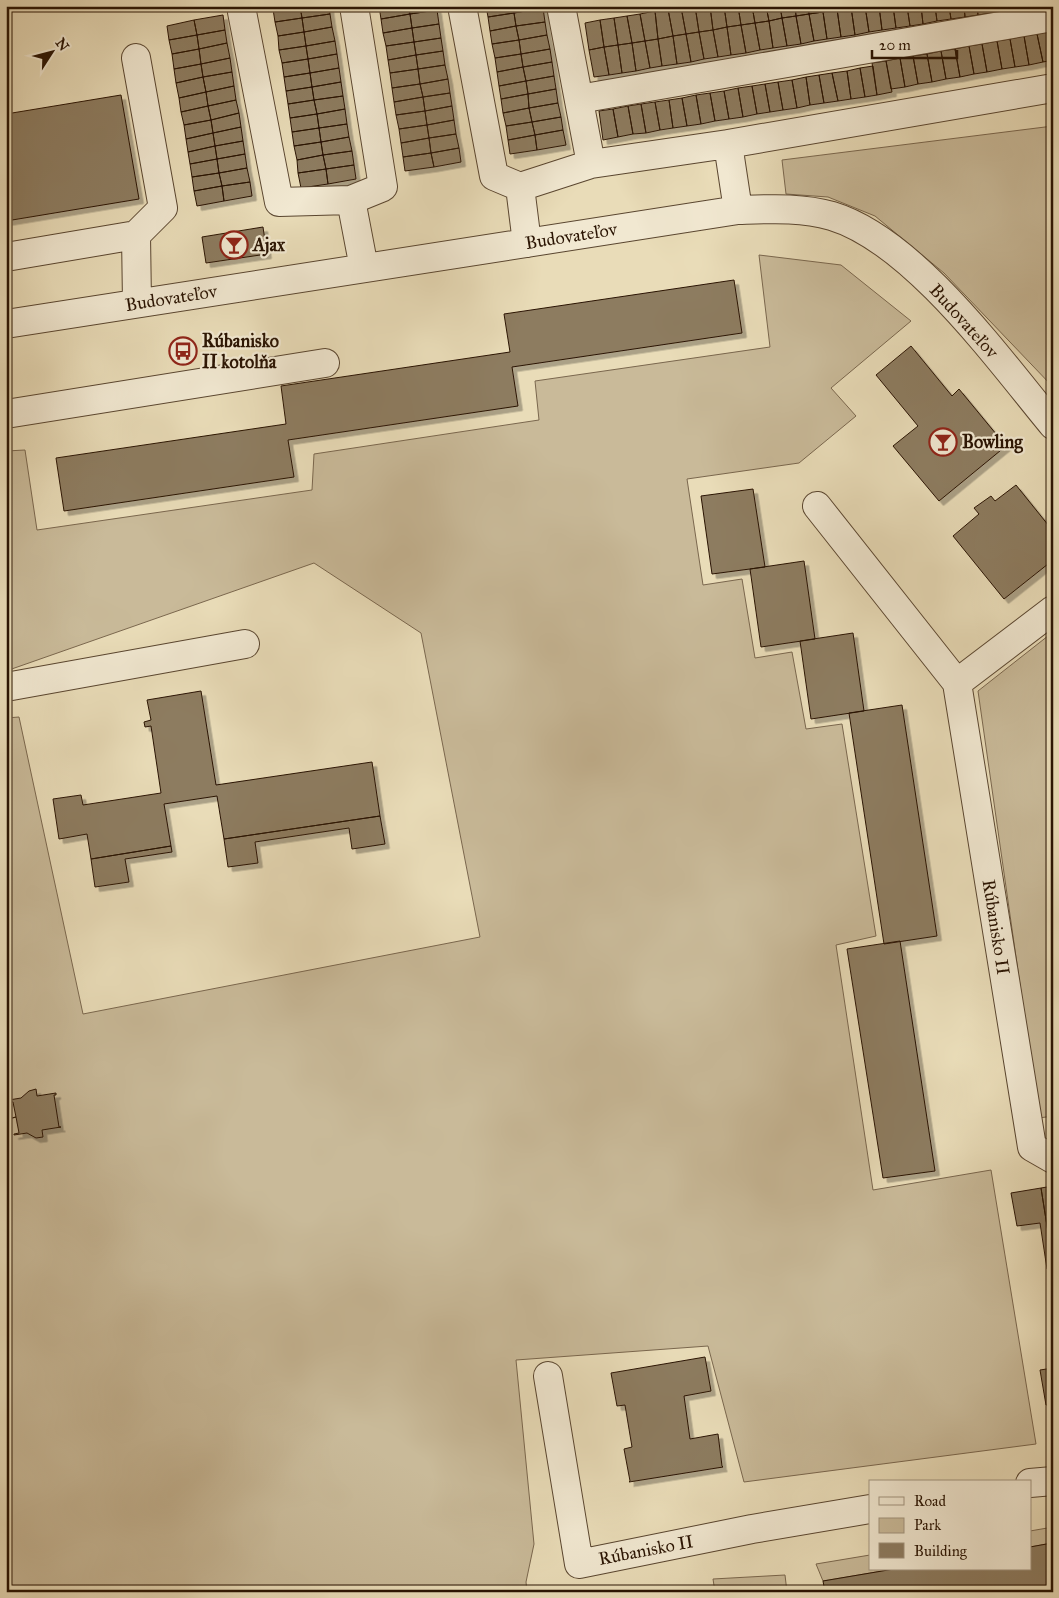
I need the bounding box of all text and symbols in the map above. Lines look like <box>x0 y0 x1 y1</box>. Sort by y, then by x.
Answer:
north arrow <box>28 28 78 78</box>
scale bar <box>872 28 956 60</box>
text: N <box>52 35 73 55</box>
text: 20 m <box>879 36 911 54</box>
street label: Budovateľov <box>523 218 620 254</box>
bar icon: Ajax <box>219 230 249 260</box>
place label: Ajax <box>252 234 286 257</box>
street label: Budovateľov <box>925 279 1004 364</box>
street label: Budovateľov <box>123 280 220 316</box>
place label: Rúbanisko II kotolňa <box>202 330 279 373</box>
bus stop icon: Rúbanisko II kotolňa <box>168 336 198 366</box>
bar icon: Bowling <box>928 427 958 457</box>
place label: Bowling <box>962 431 1023 454</box>
street label: Rúbanisko II <box>978 878 1014 977</box>
legend <box>869 1480 1032 1570</box>
text: Road <box>914 1492 946 1510</box>
text: Park <box>914 1516 941 1534</box>
street label: Rúbanisko II <box>597 1530 696 1570</box>
text: Building <box>914 1542 968 1560</box>

